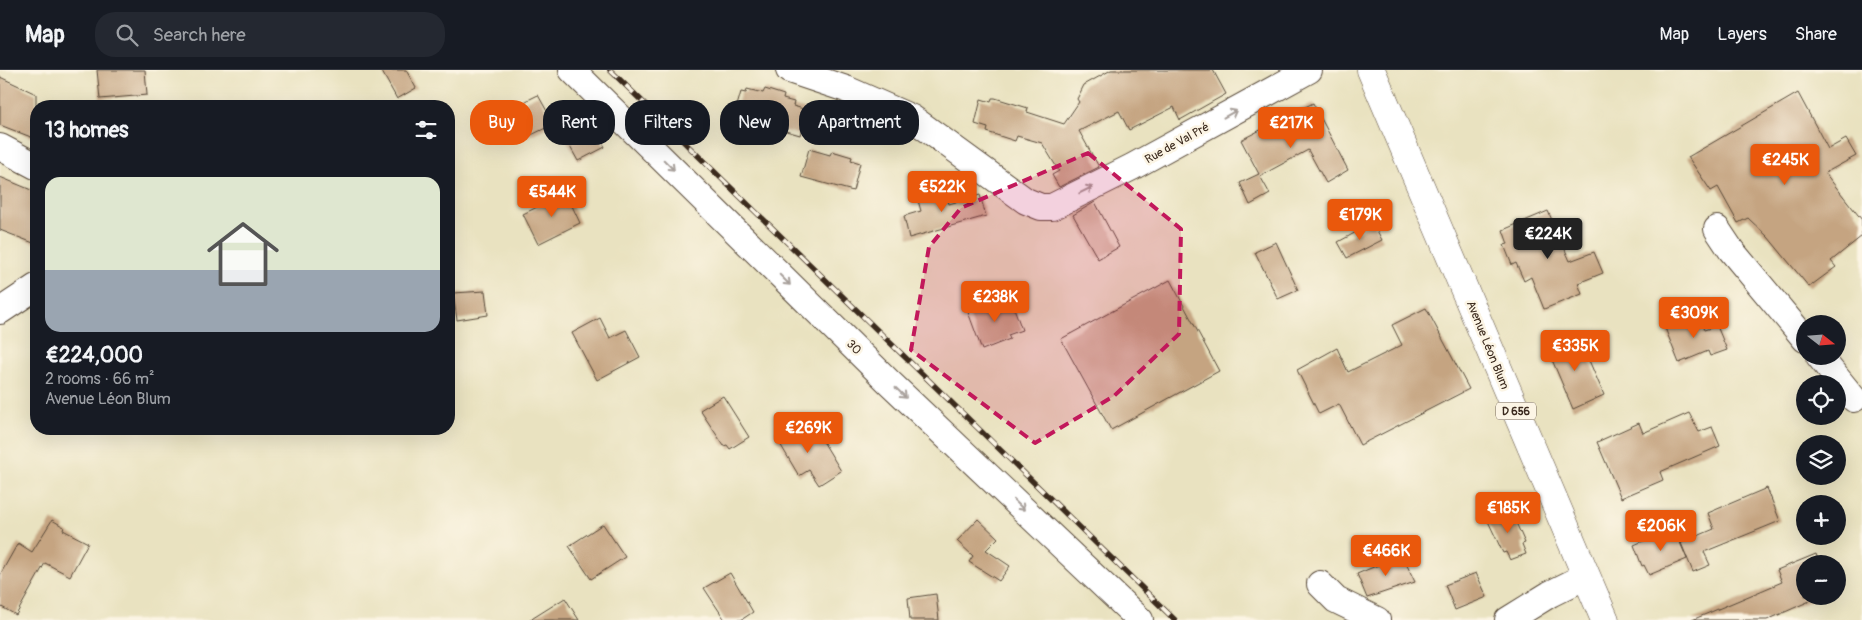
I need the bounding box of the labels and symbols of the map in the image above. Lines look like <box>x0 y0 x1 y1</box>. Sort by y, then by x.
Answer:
pin: €217K <box>1256 106 1326 149</box>
one-way arrow <box>1222 108 1236 118</box>
street label: Rue de Val Pré <box>1142 120 1212 167</box>
pin: €245K <box>1750 144 1820 186</box>
one-way arrow <box>663 159 675 171</box>
pin: €522K <box>907 170 977 213</box>
pin: €544K <box>517 176 587 218</box>
one-way arrow <box>1078 185 1093 194</box>
pin: €179K <box>1325 198 1395 241</box>
pin: €224K <box>1513 218 1583 260</box>
one-way arrow <box>779 273 791 286</box>
pin: €238K <box>960 280 1030 323</box>
pin: €309K <box>1659 296 1729 339</box>
street label: Avenue Léon Blum <box>1463 299 1512 392</box>
north arrow <box>1796 315 1846 365</box>
pin: €335K <box>1540 330 1610 372</box>
street label: 30 <box>843 337 864 358</box>
one-way arrow <box>895 387 907 399</box>
road number: D 656 <box>1496 402 1536 420</box>
pin: €269K <box>773 412 843 454</box>
pin: €185K <box>1473 492 1543 534</box>
one-way arrow <box>1013 499 1025 511</box>
pin: €206K <box>1626 510 1696 552</box>
pin: €466K <box>1351 534 1421 577</box>

